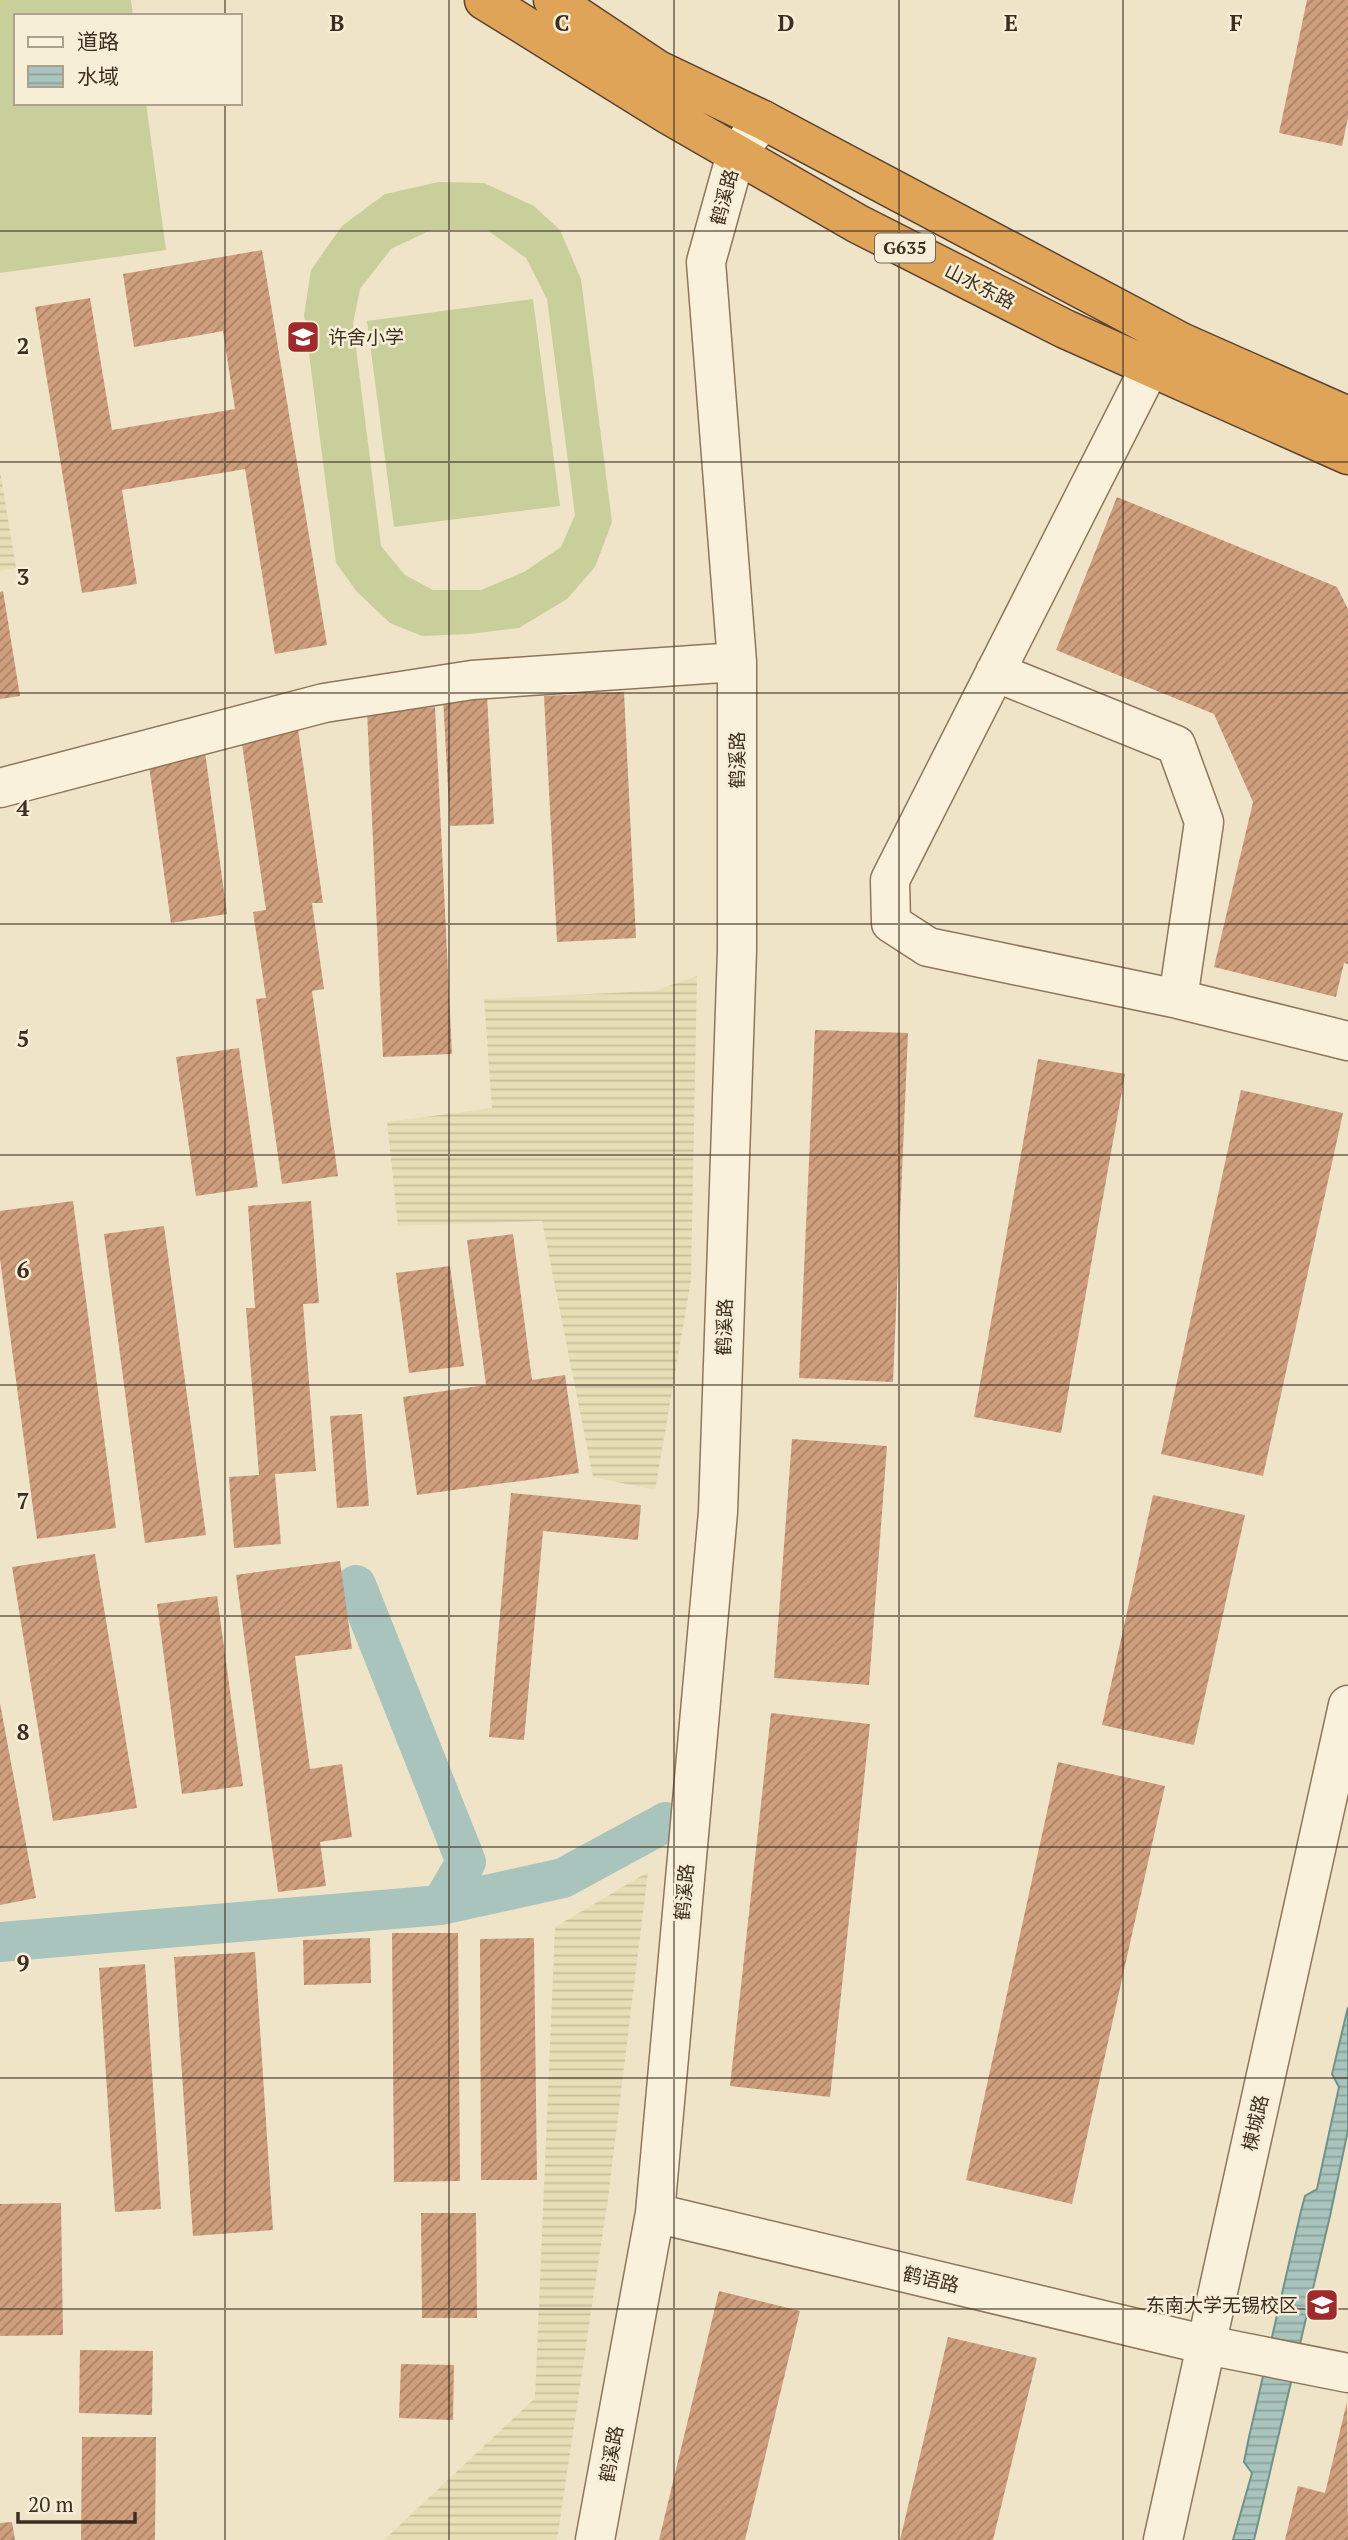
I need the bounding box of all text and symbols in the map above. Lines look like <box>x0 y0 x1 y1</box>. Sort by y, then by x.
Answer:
text: B <box>330 7 345 38</box>
text: C <box>555 7 570 38</box>
text: D <box>778 7 795 38</box>
text: E <box>1004 7 1018 38</box>
text: F <box>1229 7 1243 38</box>
legend <box>14 14 242 105</box>
text: 道路 <box>77 27 119 55</box>
text: 水域 <box>77 62 119 90</box>
street label: 鹤溪路 <box>704 166 743 228</box>
road number: G635 <box>875 234 935 262</box>
street label: 山水东路 <box>941 257 1020 314</box>
school or university icon: 许舍小学 <box>284 318 322 356</box>
place label: 许舍小学 <box>328 324 404 349</box>
text: 2 <box>17 330 30 361</box>
text: 3 <box>17 561 30 592</box>
street label: 鹤溪路 <box>724 731 749 789</box>
text: 4 <box>17 792 30 823</box>
text: 5 <box>17 1023 30 1054</box>
text: 6 <box>17 1254 30 1285</box>
street label: 鹤溪路 <box>710 1298 737 1356</box>
text: 7 <box>17 1485 30 1516</box>
text: 8 <box>17 1716 30 1747</box>
street label: 鹤溪路 <box>669 1862 698 1921</box>
text: 9 <box>17 1947 30 1978</box>
street label: 楝城路 <box>1236 2092 1273 2153</box>
street label: 鹤语路 <box>901 2260 962 2297</box>
school or university icon: 东南大学无锡校区 <box>1303 2286 1341 2324</box>
place label: 东南大学无锡校区 <box>1146 2292 1298 2317</box>
street label: 鹤溪路 <box>593 2424 628 2484</box>
scale bar <box>18 2480 135 2524</box>
text: 20 m <box>28 2490 74 2518</box>

